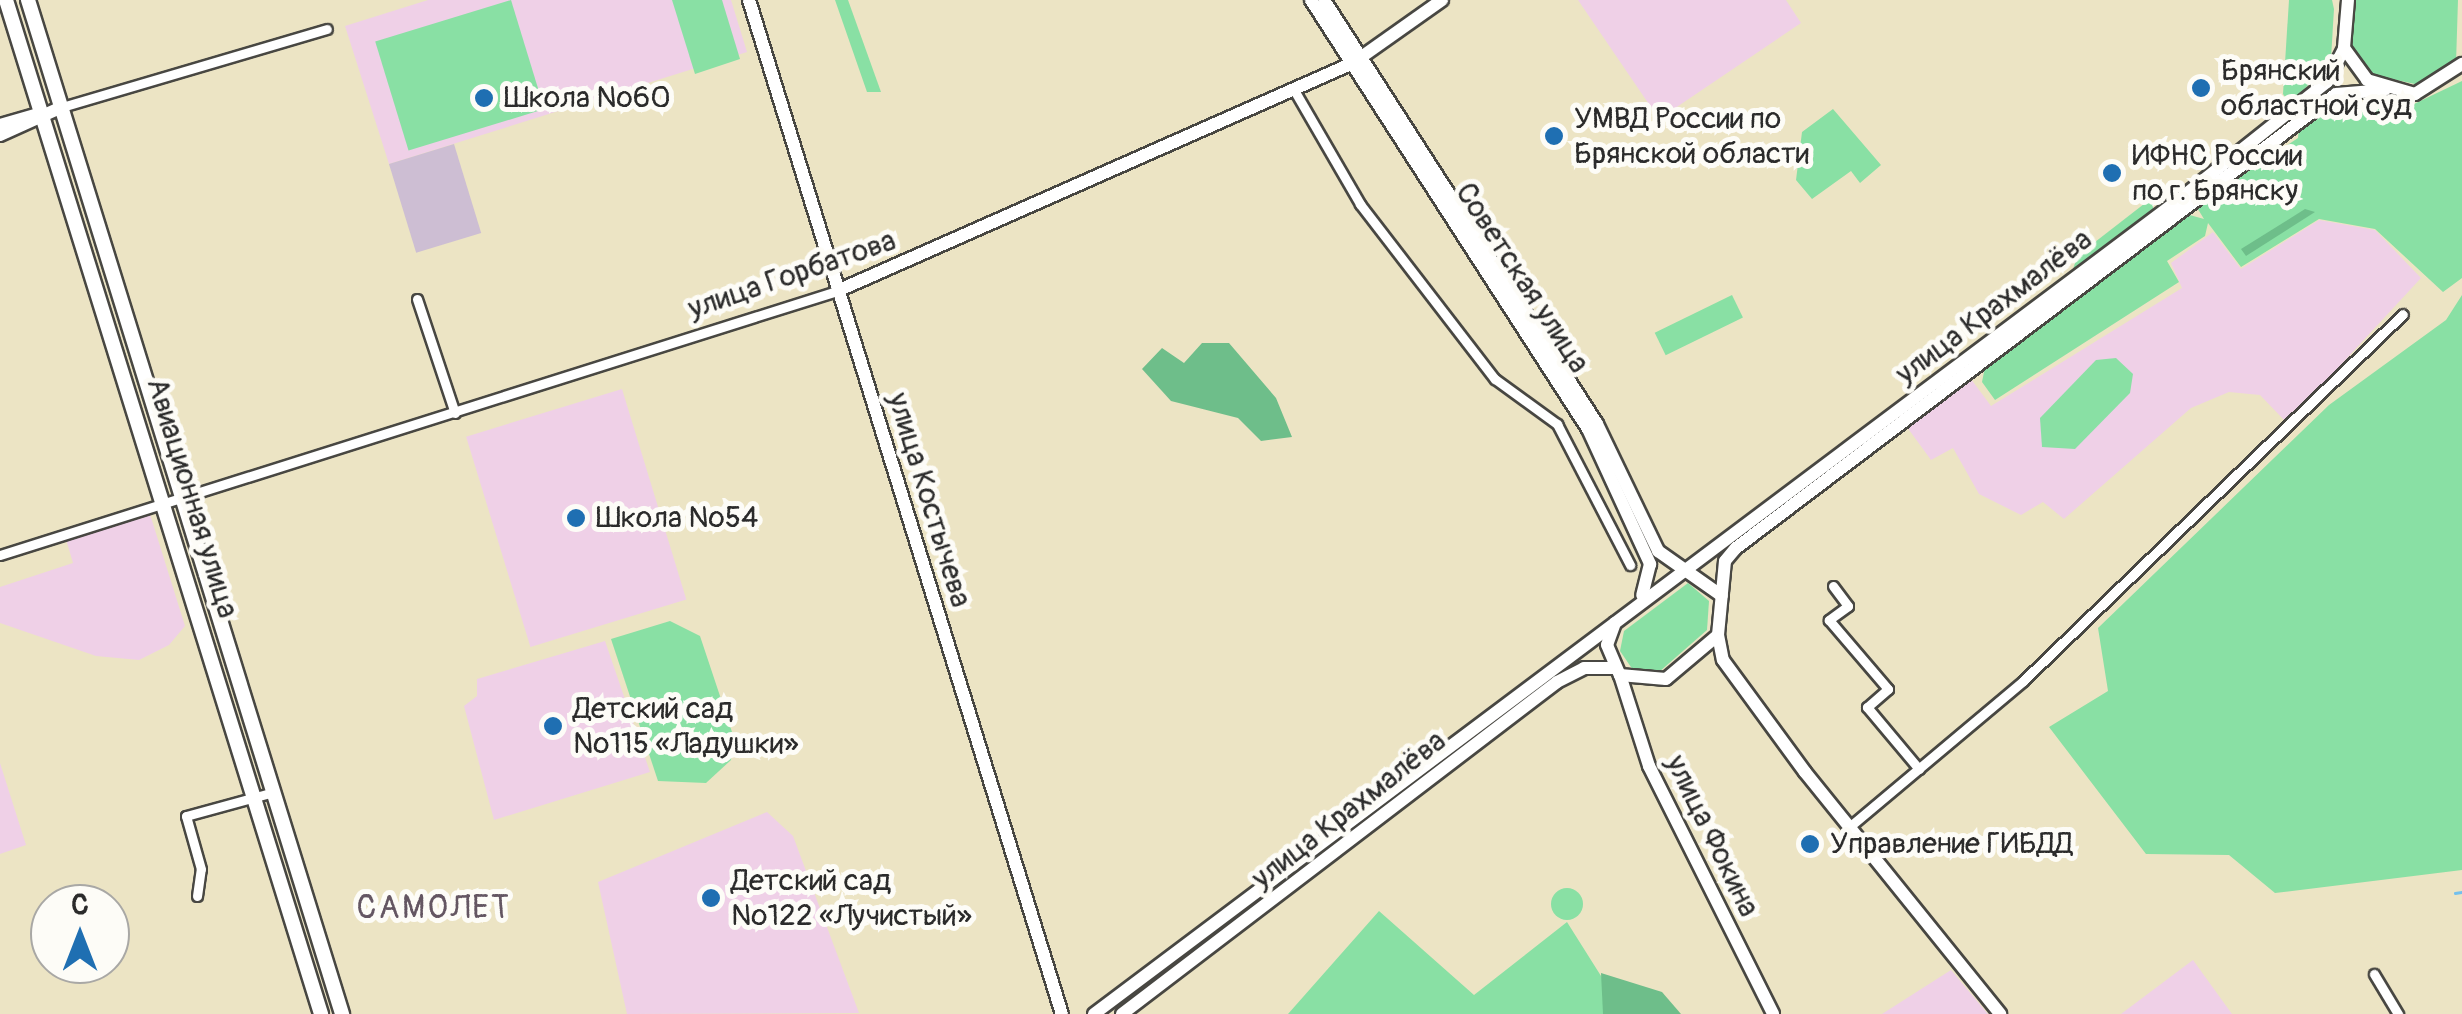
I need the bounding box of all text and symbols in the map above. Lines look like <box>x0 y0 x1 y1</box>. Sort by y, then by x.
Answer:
place label: Брянский областной суд <box>2221 53 2412 124</box>
marker: Брянский областной суд <box>2190 77 2212 99</box>
place label: Школа №60 <box>504 80 671 116</box>
marker: Школа №60 <box>473 87 495 109</box>
place label: УМВД России по Брянской области <box>1574 101 1809 172</box>
marker: УМВД России по Брянской области <box>1543 125 1565 147</box>
place label: ИФНС России по г. Брянску <box>2132 138 2302 208</box>
marker: ИФНС России по г. Брянску <box>2101 162 2123 184</box>
street label: Советская улица <box>1447 176 1597 380</box>
street label: улица Крахмалёва <box>1889 222 2099 392</box>
street label: улица Горбатова <box>684 223 900 327</box>
street label: Авиационная улица <box>138 374 246 622</box>
street label: улица Костычева <box>879 389 979 611</box>
place label: Школа №54 <box>596 500 758 536</box>
marker: Школа №54 <box>565 507 587 529</box>
place label: Детский сад №115 «Ладушки» <box>573 691 799 762</box>
marker: Детский сад №115 «Ладушки» <box>542 715 564 737</box>
street label: улица Крахмалёва <box>1245 723 1453 897</box>
street label: улица Фокина <box>1657 749 1767 923</box>
place label: Управление ГИБДД <box>1830 826 2073 862</box>
marker: Управление ГИБДД <box>1799 833 1821 855</box>
place label: Детский сад №122 «Лучистый» <box>731 863 972 934</box>
north arrow <box>30 884 130 984</box>
marker: Детский сад №122 «Лучистый» <box>700 887 722 909</box>
text: С <box>71 888 89 923</box>
district label: САМОЛЕТ <box>357 889 511 927</box>

